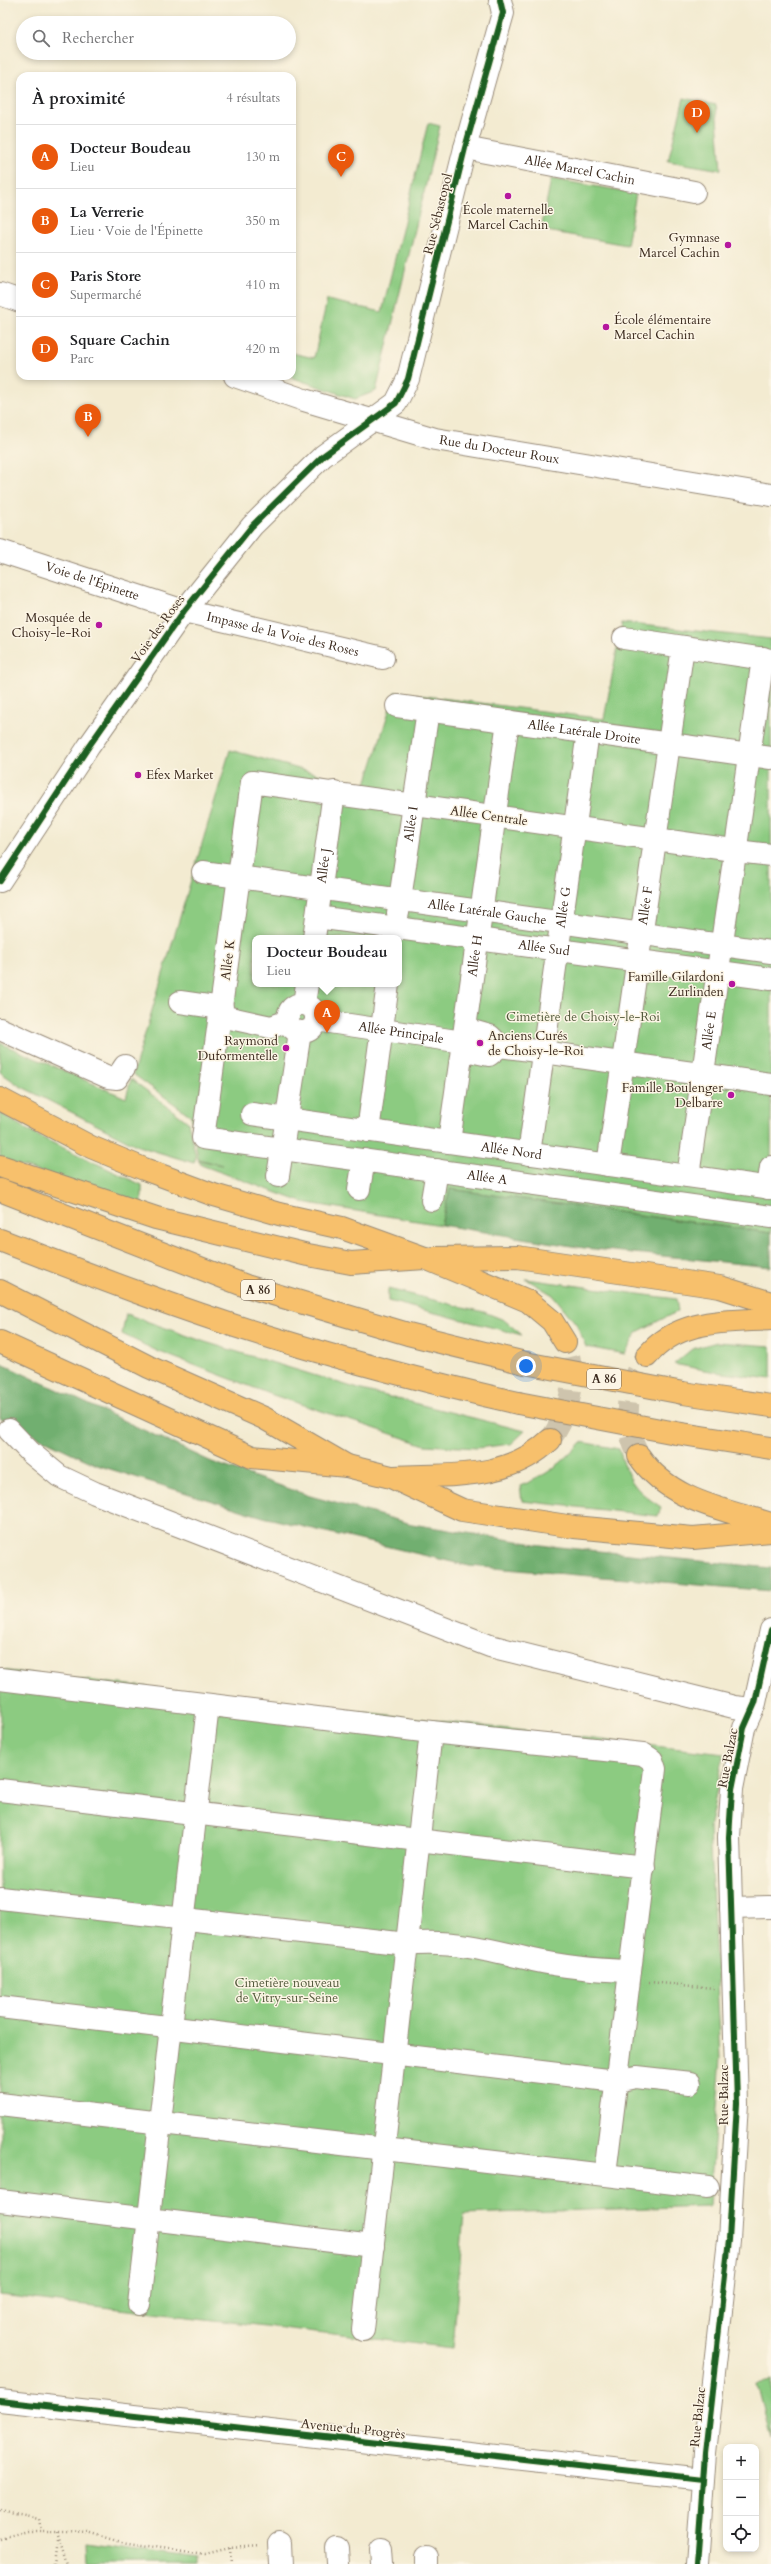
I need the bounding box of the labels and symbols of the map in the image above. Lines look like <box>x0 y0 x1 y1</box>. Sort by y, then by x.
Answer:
pin: D <box>684 100 710 133</box>
pin: C <box>328 144 354 177</box>
street label: Allée Marcel Cachin <box>523 151 637 190</box>
street label: Rue Sébastopol <box>419 171 457 257</box>
marker: École maternelle Marcel Cachin <box>503 191 513 201</box>
place label: École maternelle Marcel Cachin <box>463 201 554 234</box>
place label: Gymnase Marcel Cachin <box>639 229 721 262</box>
marker: Gymnase Marcel Cachin <box>723 240 733 250</box>
place label: École élémentaire Marcel Cachin <box>614 311 711 344</box>
marker: École élémentaire Marcel Cachin <box>601 322 611 332</box>
pin: B <box>75 404 101 437</box>
street label: Rue du Docteur Roux <box>438 431 561 469</box>
street label: Voie de l'Épinette <box>43 557 142 605</box>
street label: Voie des Roses <box>127 591 189 667</box>
street label: Impasse de la Voie des Roses <box>205 608 361 661</box>
place label: Mosquée de Choisy-le-Roi <box>12 609 91 642</box>
marker: Mosquée de Choisy-le-Roi <box>94 620 104 630</box>
street label: Allée Latérale Droite <box>527 715 642 749</box>
place label: Efex Market <box>146 766 213 784</box>
marker: Efex Market <box>133 770 143 780</box>
street label: Allée Centrale <box>449 802 529 830</box>
street label: Allée I <box>400 805 423 843</box>
street label: Allée J <box>313 847 335 885</box>
street label: Allée F <box>634 885 657 926</box>
street label: Allée G <box>552 886 575 929</box>
street label: Allée Latérale Gauche <box>427 895 548 929</box>
street label: Allée H <box>463 934 487 978</box>
street label: Allée Sud <box>517 936 571 960</box>
street label: Allée K <box>217 938 239 981</box>
place label: Famille Gilardoni Zurlinden <box>628 968 725 1001</box>
marker: Famille Gilardoni Zurlinden <box>727 979 737 989</box>
pin: A <box>314 1000 340 1033</box>
park label: Cimetière de Choisy-le-Roi <box>506 1008 660 1026</box>
street label: Allée E <box>697 1010 721 1051</box>
street label: Allée Principale <box>357 1017 445 1048</box>
place label: Anciens Curés de Choisy-le-Roi <box>488 1027 584 1060</box>
place label: Raymond Duformentelle <box>198 1032 278 1065</box>
marker: Anciens Curés de Choisy-le-Roi <box>475 1038 485 1048</box>
marker: Raymond Duformentelle <box>281 1043 291 1053</box>
place label: Famille Boulenger Delbarre <box>622 1079 723 1112</box>
marker: Famille Boulenger Delbarre <box>726 1090 736 1100</box>
street label: Allée Nord <box>480 1138 543 1164</box>
street label: Allée A <box>466 1166 509 1189</box>
road number: A 86 <box>241 1280 275 1300</box>
your location <box>516 1356 536 1376</box>
road number: A 86 <box>587 1369 621 1389</box>
street label: Rue Balzac <box>713 1726 743 1789</box>
park label: Cimetière nouveau de Vitry-sur-Seine <box>234 1974 340 2007</box>
street label: Rue Balzac <box>715 2065 733 2125</box>
street label: Rue Balzac <box>686 2386 710 2448</box>
street label: Avenue du Progrès <box>300 2415 406 2443</box>

